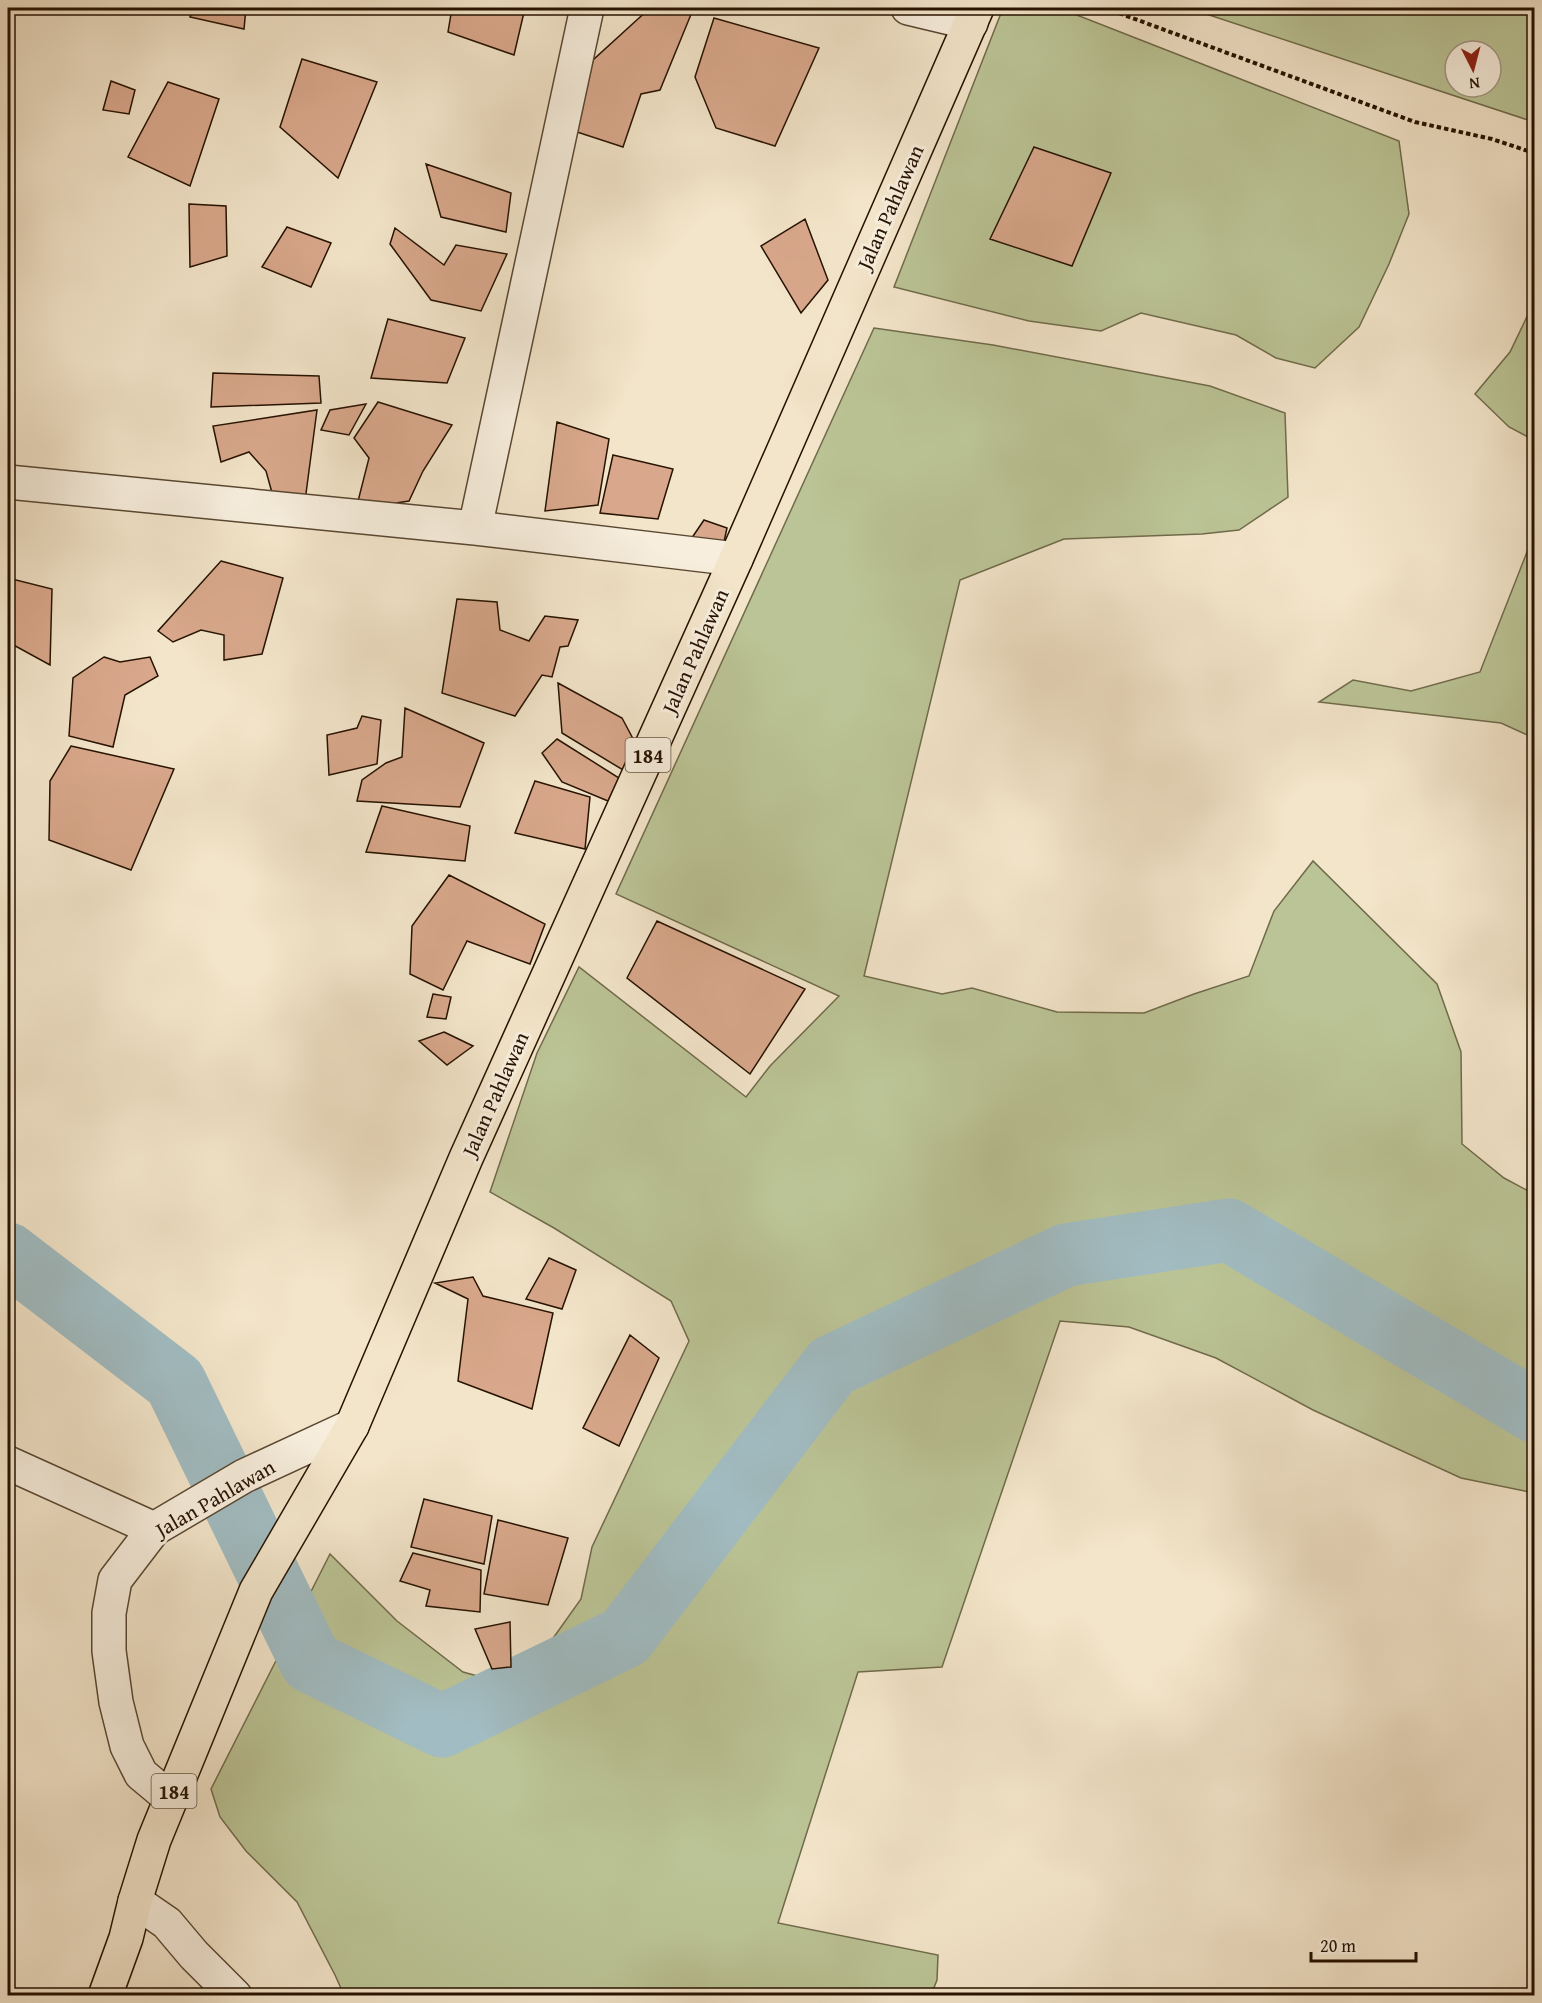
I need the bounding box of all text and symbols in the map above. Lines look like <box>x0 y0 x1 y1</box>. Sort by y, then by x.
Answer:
north arrow <box>1443 39 1503 99</box>
text: N <box>1468 71 1481 96</box>
street label: Jalan Pahlawan <box>847 139 931 277</box>
street label: Jalan Pahlawan <box>652 583 736 721</box>
road number: 184 <box>626 738 670 772</box>
street label: Jalan Pahlawan <box>452 1026 536 1164</box>
street label: Jalan Pahlawan <box>147 1451 281 1546</box>
road number: 184 <box>152 1774 196 1808</box>
scale bar <box>1311 1925 1416 1963</box>
text: 20 m <box>1320 1932 1356 1959</box>

